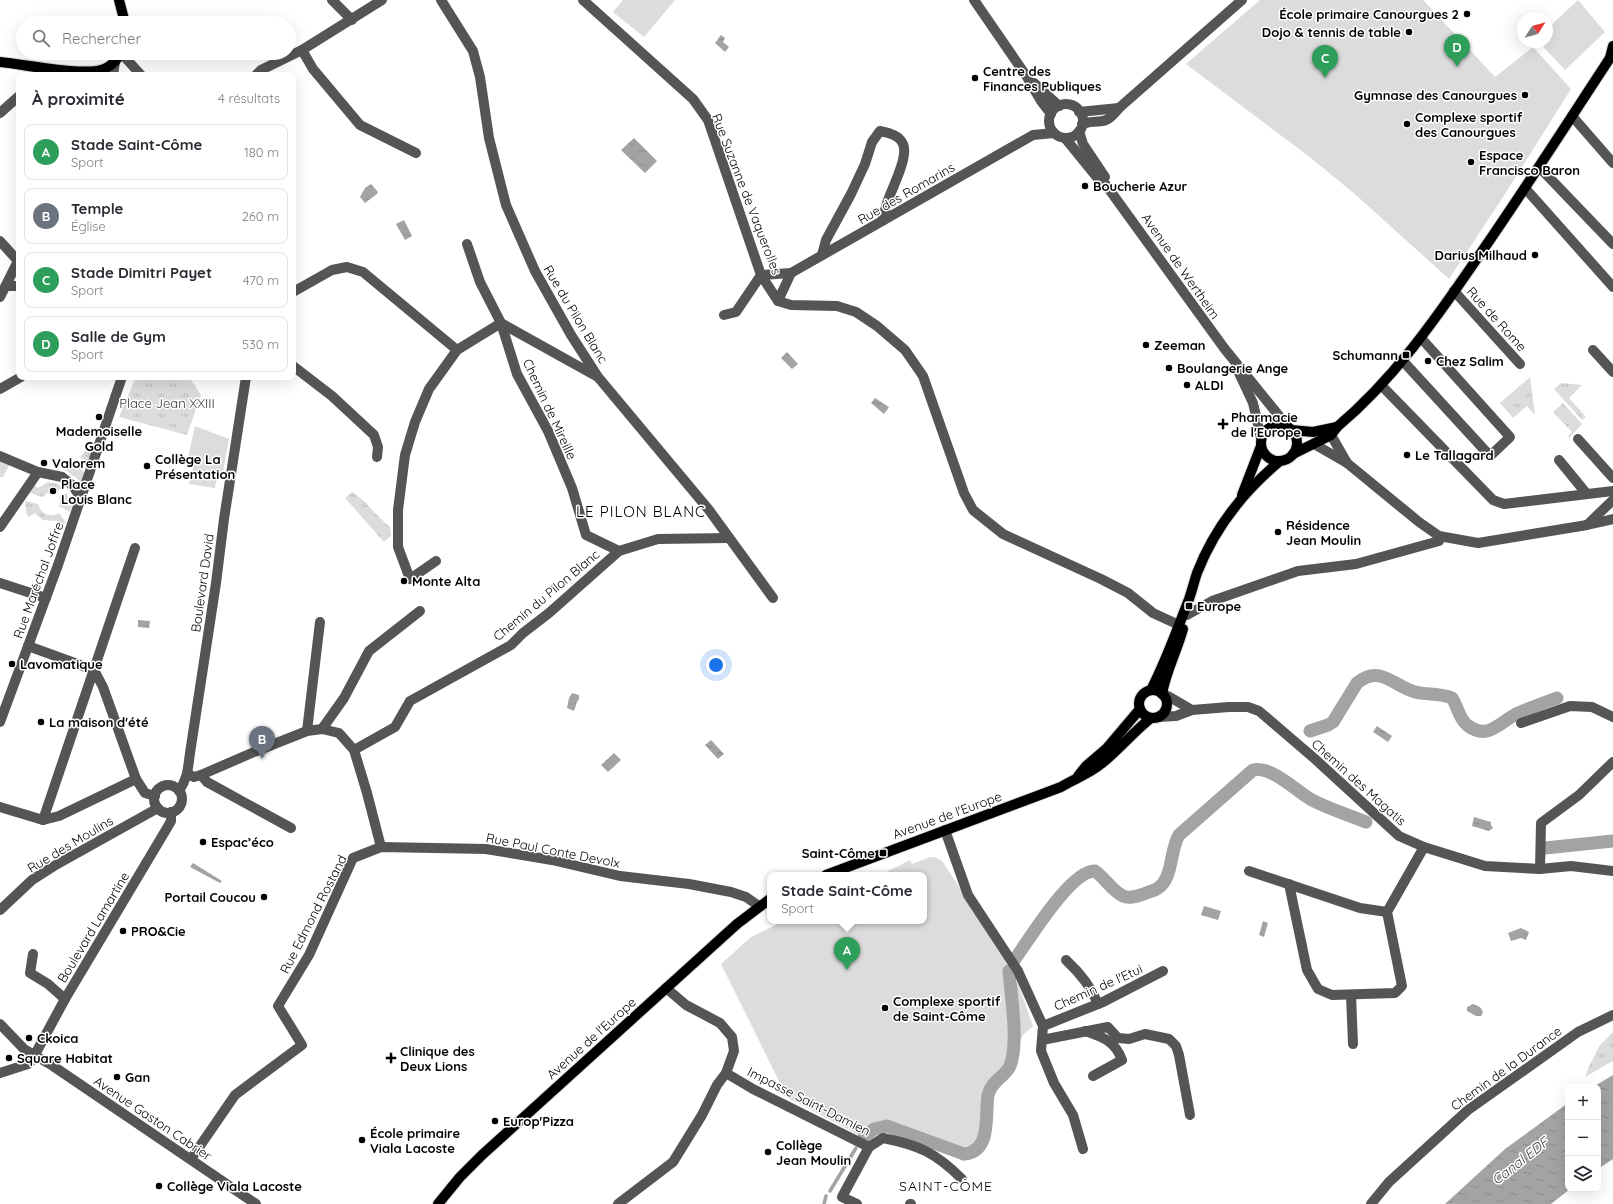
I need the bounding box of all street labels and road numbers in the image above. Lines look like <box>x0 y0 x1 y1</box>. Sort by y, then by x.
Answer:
street label: Rue Suzanne de Vaquerolles <box>709 111 785 277</box>
street label: Rue des Romarins <box>855 159 957 227</box>
street label: Avenue de Wertheim <box>1139 210 1223 322</box>
street label: Rue du Pilon Blanc <box>540 262 612 366</box>
street label: Rue de Rome <box>1464 283 1530 355</box>
street label: Chemin de Mireille <box>520 356 580 462</box>
street label: Rue Maréchal Joffre <box>9 520 67 640</box>
street label: Boulevard David <box>187 533 217 633</box>
street label: Chemin du Pilon Blanc <box>490 546 603 644</box>
street label: Chemin des Magatis <box>1308 735 1410 829</box>
street label: Avenue de l'Europe <box>890 788 1004 842</box>
street label: Rue des Moulins <box>24 812 116 876</box>
street label: Rue Paul Conte Devolx <box>485 829 621 871</box>
street label: Rue Edmond Rostand <box>276 852 350 976</box>
street label: Boulevard Lamartine <box>54 869 132 985</box>
street label: Chemin de l'Etui <box>1051 960 1145 1014</box>
street label: Avenue de l'Europe <box>543 994 639 1082</box>
street label: Chemin de la Durance <box>1447 1022 1565 1114</box>
street label: Impasse Saint-Damien <box>745 1063 873 1139</box>
street label: Avenue Gaston Cabrier <box>91 1073 215 1163</box>

